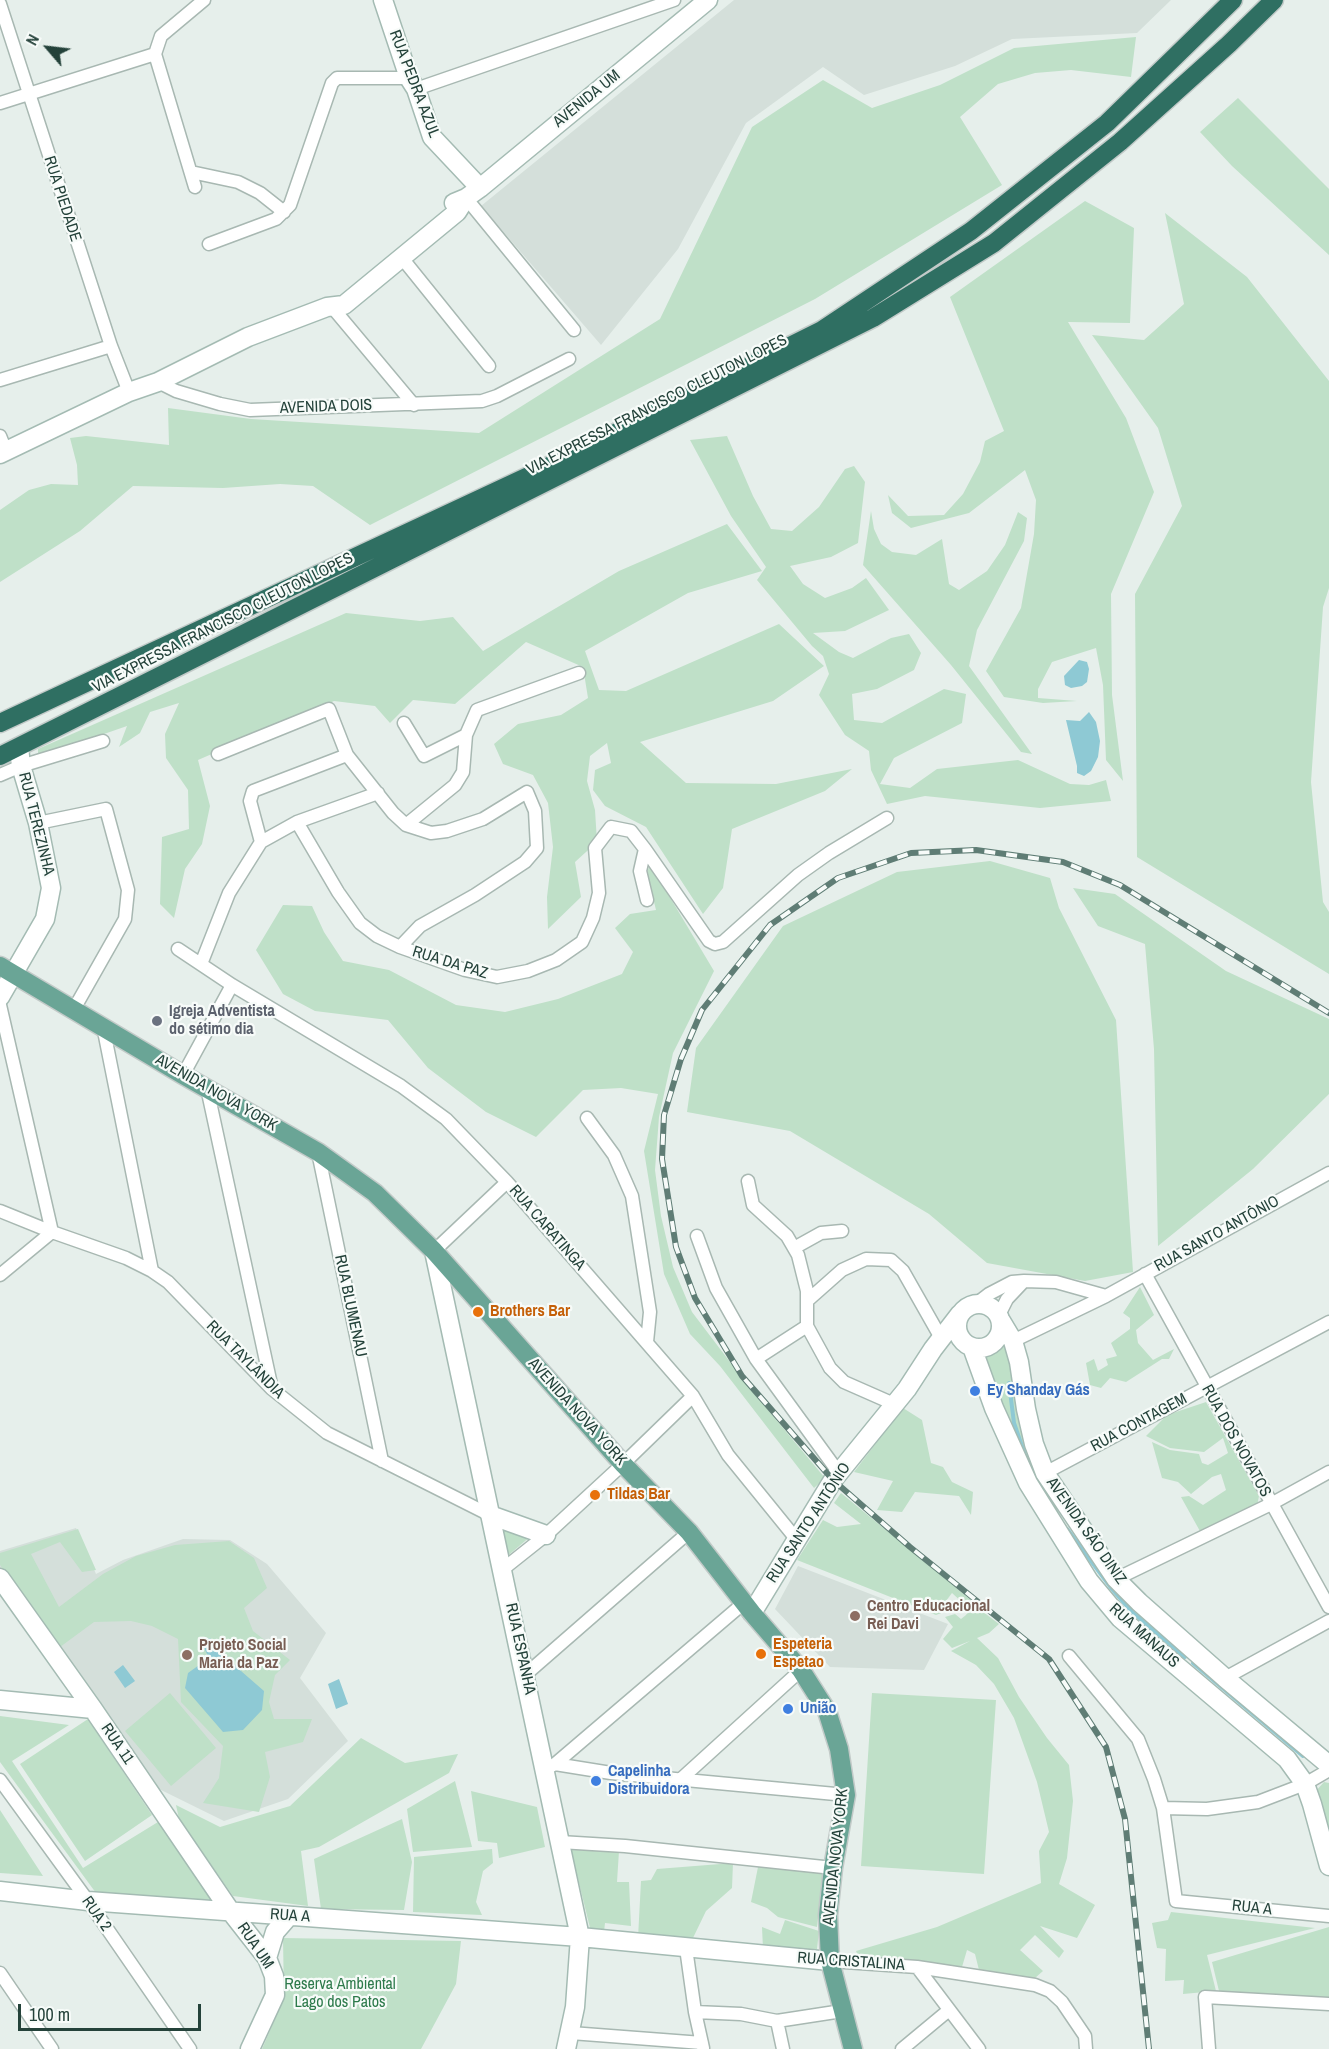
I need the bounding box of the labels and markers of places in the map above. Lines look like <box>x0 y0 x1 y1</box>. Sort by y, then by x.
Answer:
place label: Igreja Adventista do sétimo dia <box>169 1002 275 1040</box>
marker: Igreja Adventista do sétimo dia <box>150 1014 164 1028</box>
place label: Brothers Bar <box>490 1302 570 1322</box>
marker: Brothers Bar <box>471 1305 485 1319</box>
place label: Ey Shanday Gás <box>987 1381 1090 1401</box>
marker: Ey Shanday Gás <box>968 1384 982 1398</box>
place label: Tildas Bar <box>607 1485 670 1505</box>
marker: Tildas Bar <box>588 1488 602 1502</box>
place label: Centro Educacional Rei Davi <box>867 1597 990 1635</box>
marker: Centro Educacional Rei Davi <box>848 1609 862 1623</box>
place label: Espeteria Espetao <box>773 1635 832 1673</box>
place label: Projeto Social Maria da Paz <box>199 1636 287 1674</box>
marker: Espeteria Espetao <box>754 1647 768 1661</box>
marker: Projeto Social Maria da Paz <box>180 1648 194 1662</box>
place label: União <box>800 1699 836 1719</box>
marker: União <box>781 1702 795 1716</box>
place label: Capelinha Distribuidora <box>608 1762 690 1800</box>
marker: Capelinha Distribuidora <box>589 1774 603 1788</box>

